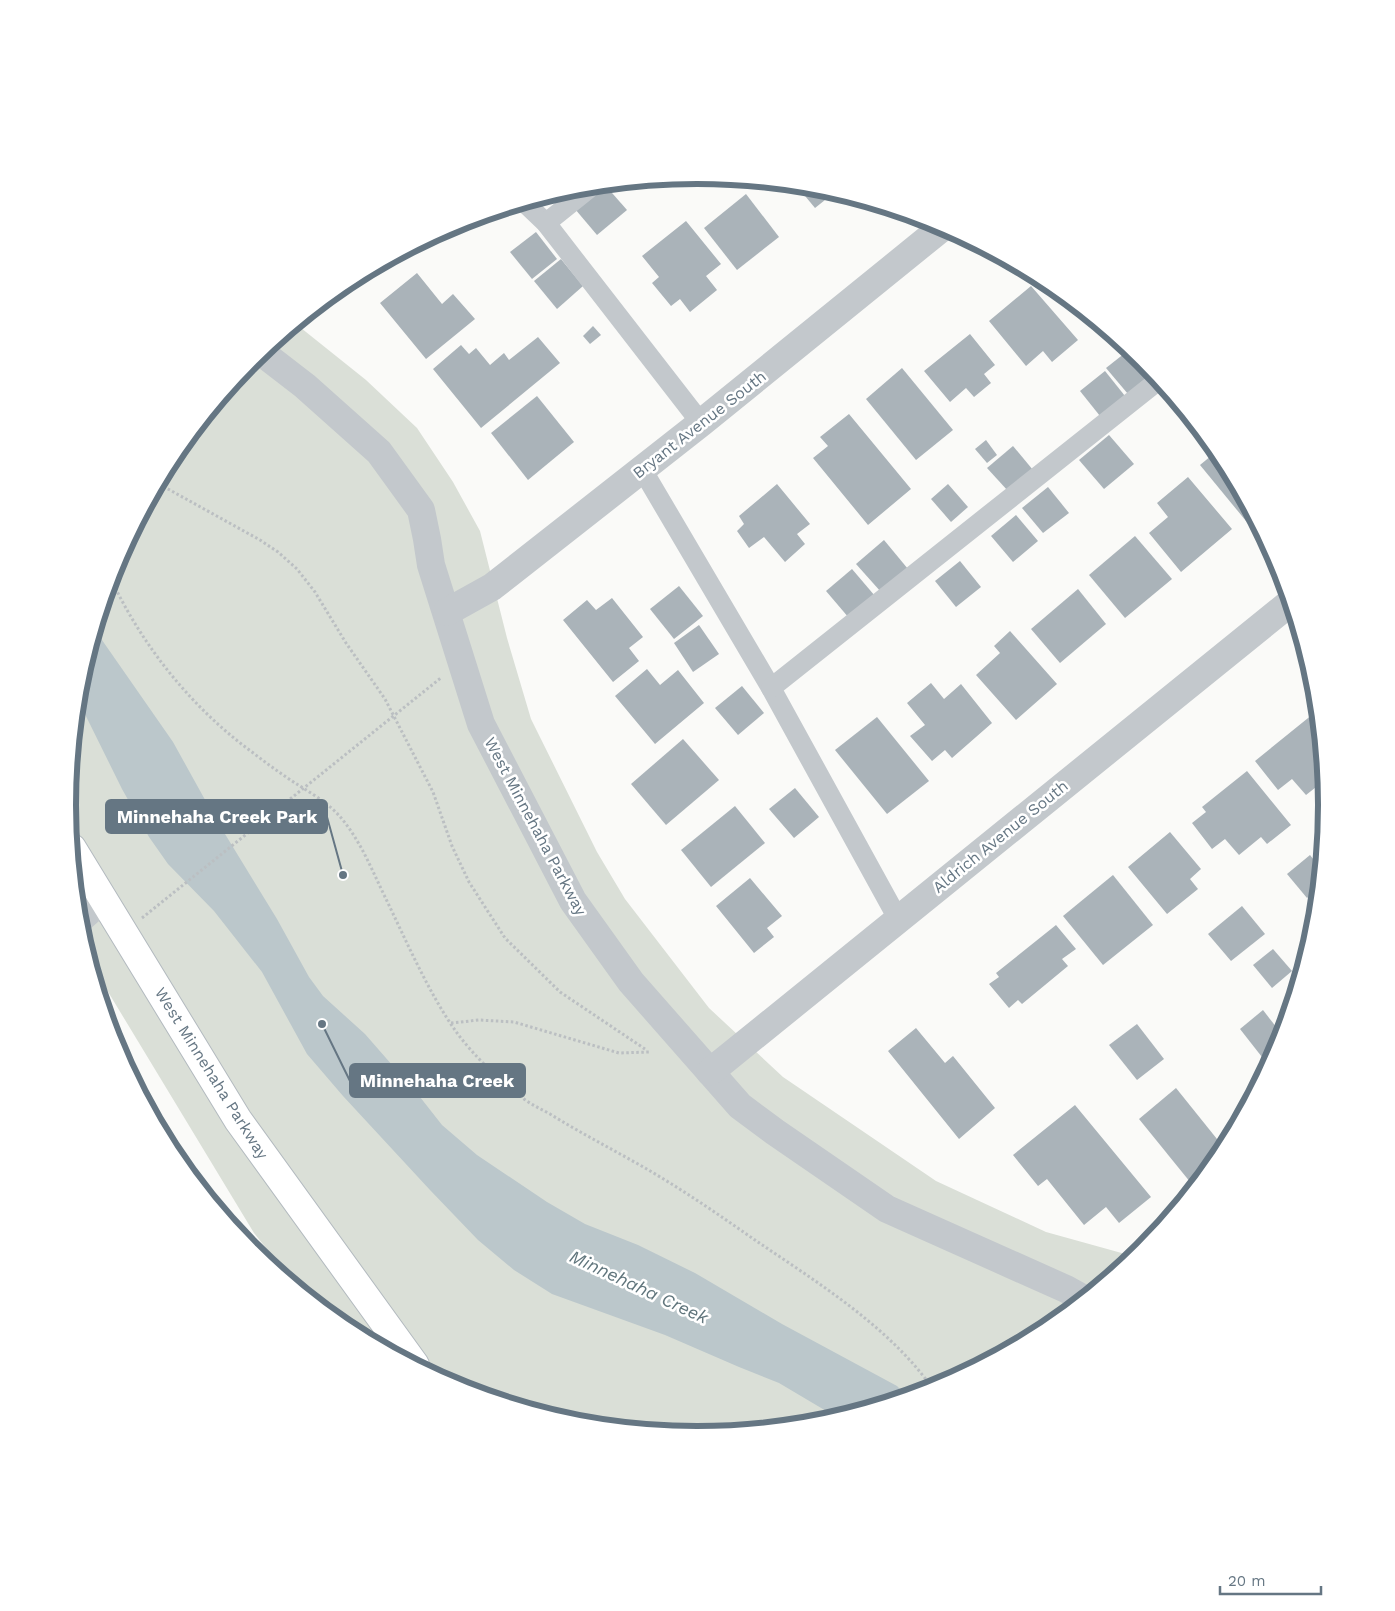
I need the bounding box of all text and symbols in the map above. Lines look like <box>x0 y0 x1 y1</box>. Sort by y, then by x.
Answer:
street label: Bryant Avenue South <box>629 366 770 482</box>
street label: West Minnehaha Parkway <box>480 734 591 919</box>
street label: Aldrich Avenue South <box>929 776 1072 897</box>
callout: Minnehaha Creek Park <box>106 800 327 833</box>
text: Minnehaha Creek Park <box>117 806 318 827</box>
street label: West Minnehaha Parkway <box>151 984 273 1163</box>
callout: Minnehaha Creek <box>350 1064 525 1097</box>
text: Minnehaha Creek <box>360 1070 515 1091</box>
water label: Minnehaha Creek <box>567 1245 713 1328</box>
scale bar <box>1220 1564 1321 1596</box>
text: 20 m <box>1228 1572 1266 1590</box>

